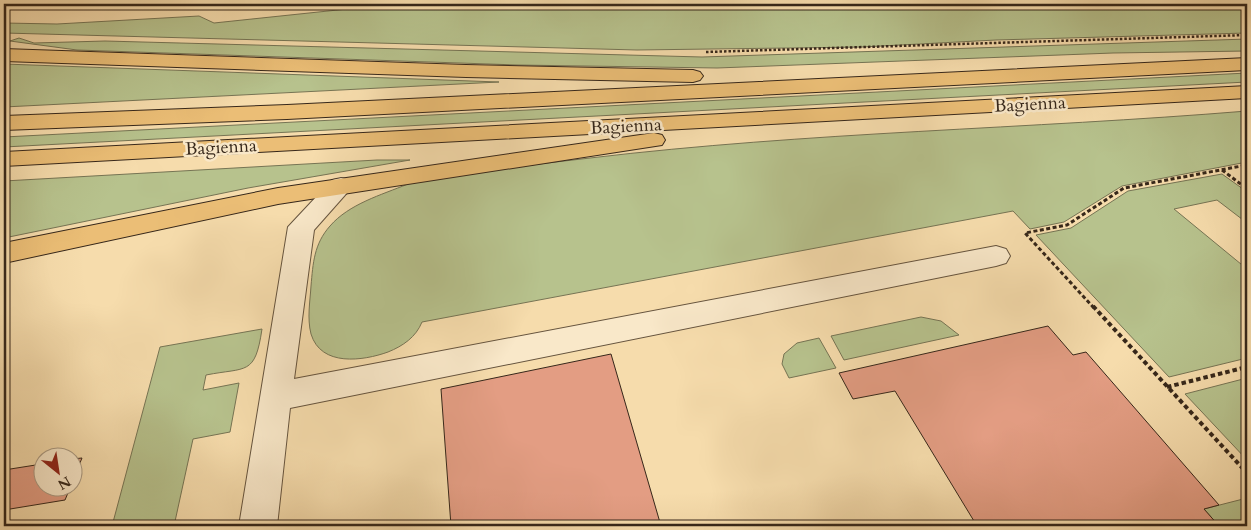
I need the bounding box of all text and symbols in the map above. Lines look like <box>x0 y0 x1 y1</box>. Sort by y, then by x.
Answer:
street label: Bagienna <box>994 90 1067 119</box>
street label: Bagienna <box>590 112 663 141</box>
street label: Bagienna <box>185 133 258 162</box>
north arrow <box>32 448 82 498</box>
text: N <box>54 472 74 494</box>

